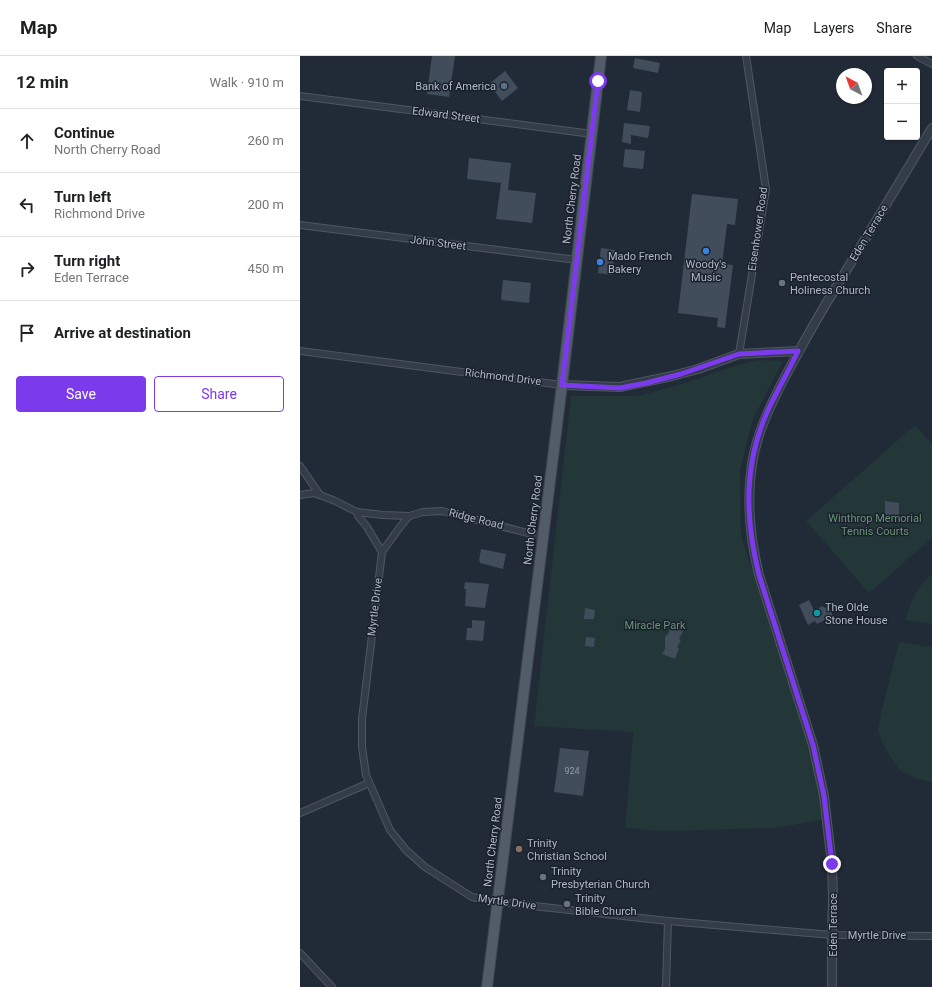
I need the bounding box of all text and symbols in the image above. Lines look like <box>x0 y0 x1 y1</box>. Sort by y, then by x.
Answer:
text: Map <box>20 16 58 39</box>
text: Map <box>764 20 791 36</box>
text: Layers <box>813 20 854 36</box>
text: Share <box>876 20 912 36</box>
north arrow <box>836 68 872 104</box>
map controls <box>884 68 920 140</box>
button: + <box>884 68 920 104</box>
text: 12 min <box>16 72 69 92</box>
route start <box>589 72 607 90</box>
text: Walk · 910 m <box>209 75 284 90</box>
place label: Bank of America <box>415 80 496 93</box>
marker: Bank of America <box>499 81 509 91</box>
street label: Edward Street <box>411 104 481 126</box>
button: − <box>884 104 920 140</box>
text: Continue <box>54 124 115 142</box>
icon: ahead <box>16 130 38 152</box>
text: 260 m <box>247 133 284 148</box>
text: North Cherry Road <box>54 142 161 157</box>
street label: North Cherry Road <box>560 153 584 245</box>
street label: Eisenhower Road <box>746 186 770 272</box>
text: Turn left <box>54 188 111 206</box>
icon: left <box>16 194 38 216</box>
text: 200 m <box>247 197 284 212</box>
street label: Eden Terrace <box>847 202 891 264</box>
text: Richmond Drive <box>54 206 145 221</box>
street label: John Street <box>409 233 467 253</box>
marker: Woody's Music <box>701 246 711 256</box>
place label: Mado French Bakery <box>608 250 672 276</box>
text: Turn right <box>54 252 120 270</box>
marker: Mado French Bakery <box>595 257 605 267</box>
icon: right <box>16 258 38 280</box>
place label: Woody's Music <box>686 258 727 284</box>
text: 450 m <box>247 261 284 276</box>
text: Eden Terrace <box>54 270 129 285</box>
place label: Pentecostal Holiness Church <box>790 271 870 297</box>
marker: Pentecostal Holiness Church <box>777 278 787 288</box>
icon: arrive <box>16 322 38 344</box>
text: Arrive at destination <box>54 324 191 342</box>
street label: Richmond Drive <box>464 366 542 388</box>
button: Save <box>16 376 146 412</box>
button: Share <box>154 376 284 412</box>
street label: North Cherry Road <box>521 474 545 566</box>
street label: Ridge Road <box>447 506 505 532</box>
park label: Winthrop Memorial Tennis Courts <box>828 512 922 538</box>
street label: Myrtle Drive <box>365 577 385 637</box>
place label: The Olde Stone House <box>825 601 888 627</box>
marker: The Olde Stone House <box>812 608 822 618</box>
park label: Miracle Park <box>625 619 686 632</box>
house number: 924 <box>564 766 580 776</box>
street label: North Cherry Road <box>481 796 505 888</box>
place label: Trinity Christian School <box>527 837 607 863</box>
marker: Trinity Christian School <box>514 844 524 854</box>
route end <box>823 855 841 873</box>
place label: Trinity Presbyterian Church <box>551 865 650 891</box>
marker: Trinity Presbyterian Church <box>538 872 548 882</box>
street label: Myrtle Drive <box>477 892 537 913</box>
place label: Trinity Bible Church <box>575 892 637 918</box>
street label: Eden Terrace <box>827 893 840 957</box>
marker: Trinity Bible Church <box>562 899 572 909</box>
street label: Myrtle Drive <box>848 929 906 942</box>

